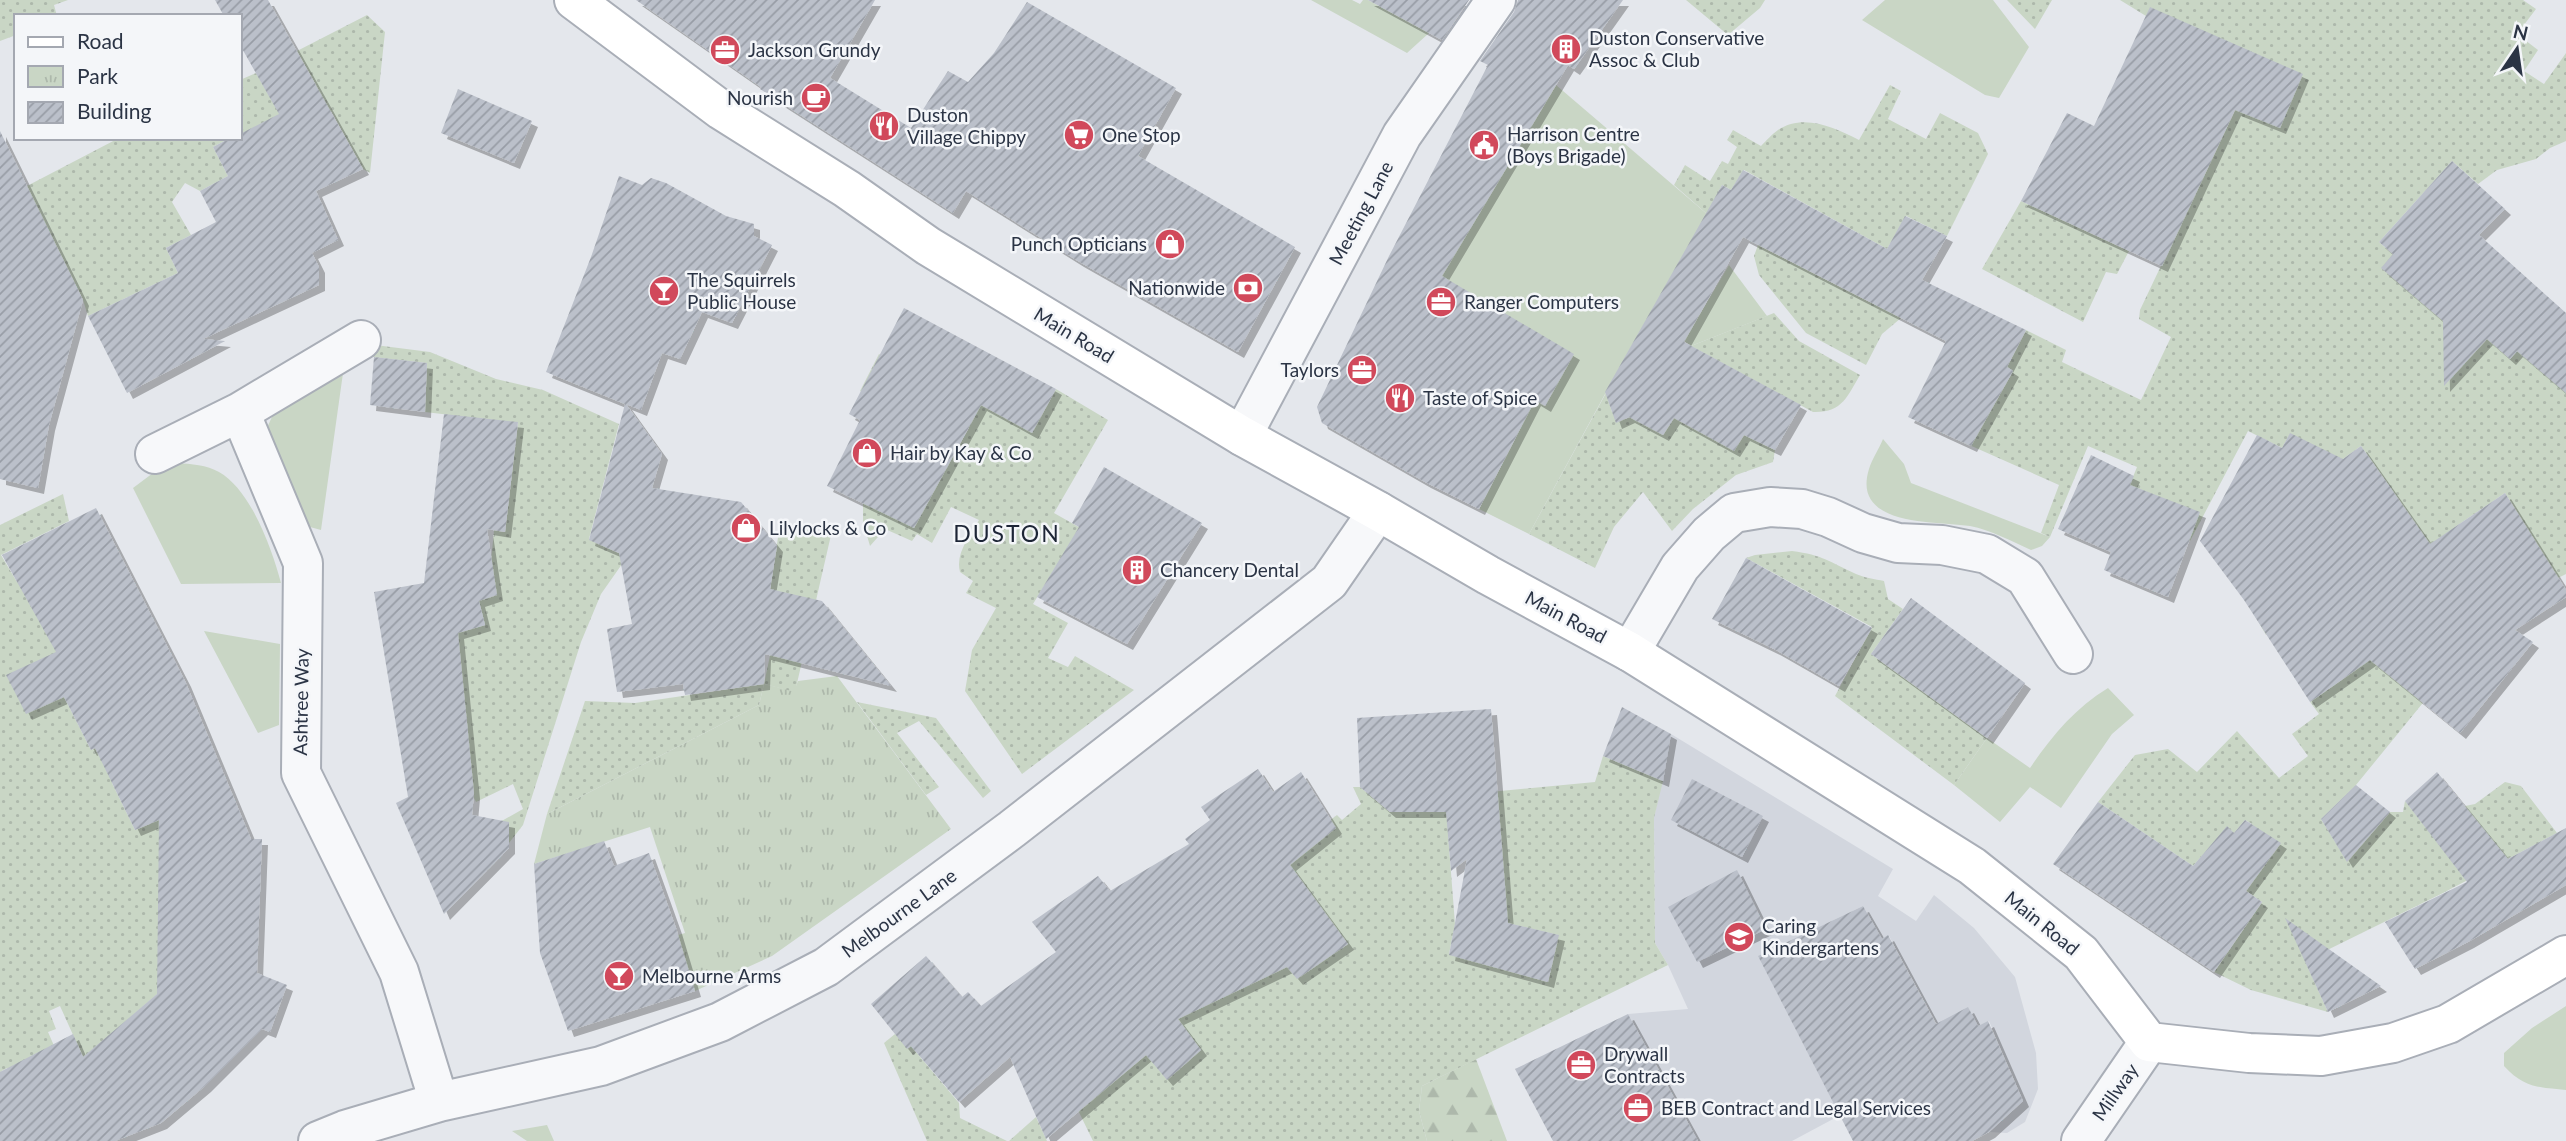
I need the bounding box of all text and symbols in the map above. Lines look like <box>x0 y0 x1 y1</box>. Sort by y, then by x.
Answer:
legend <box>14 14 242 140</box>
north arrow <box>2482 14 2552 84</box>
text: N <box>2511 19 2531 45</box>
place label: Duston Conservative Assoc & Club <box>1589 26 1764 71</box>
text: Road <box>77 28 124 53</box>
building icon: Duston Conservative Assoc & Club <box>1549 32 1583 66</box>
office icon: Jackson Grundy <box>708 33 742 67</box>
place label: Jackson Grundy <box>748 38 881 61</box>
text: Park <box>77 63 118 88</box>
cafe icon: Nourish <box>799 81 833 115</box>
place label: Nourish <box>727 86 793 109</box>
text: Building <box>77 98 152 123</box>
place label: Duston Village Chippy <box>907 103 1026 148</box>
restaurant icon: Duston Village Chippy <box>867 109 901 143</box>
supermarket icon: One Stop <box>1062 118 1096 152</box>
place label: Harrison Centre (Boys Brigade) <box>1507 122 1640 167</box>
place label: One Stop <box>1102 123 1181 146</box>
public building icon: Harrison Centre (Boys Brigade) <box>1467 128 1501 162</box>
street label: Meeting Lane <box>1324 157 1398 269</box>
shop icon: Punch Opticians <box>1153 227 1187 261</box>
place label: Punch Opticians <box>1011 232 1147 255</box>
place label: The Squirrels Public House <box>687 268 796 313</box>
bank icon: Nationwide <box>1231 271 1265 305</box>
bar icon: The Squirrels Public House <box>647 274 681 308</box>
place label: Nationwide <box>1128 276 1225 299</box>
office icon: Ranger Computers <box>1424 285 1458 319</box>
place label: Ranger Computers <box>1464 290 1619 313</box>
street label: Main Road <box>1030 302 1118 367</box>
office icon: Taylors <box>1345 353 1379 387</box>
place label: Taylors <box>1281 358 1339 381</box>
restaurant icon: Taste of Spice <box>1383 381 1417 415</box>
place label: Taste of Spice <box>1423 386 1537 409</box>
shop icon: Hair by Kay & Co <box>850 436 884 470</box>
place label: Hair by Kay & Co <box>890 441 1032 464</box>
shop icon: Lilylocks & Co <box>729 511 763 545</box>
place label: Lilylocks & Co <box>769 516 886 539</box>
district label: DUSTON <box>953 519 1061 547</box>
building icon: Chancery Dental <box>1120 553 1154 587</box>
place label: Chancery Dental <box>1160 558 1299 581</box>
street label: Main Road <box>1522 586 1611 648</box>
street label: Ashtree Way <box>288 648 313 756</box>
street label: Melbourne Lane <box>837 863 961 962</box>
street label: Main Road <box>2001 886 2084 960</box>
place label: Caring Kindergartens <box>1762 914 1879 959</box>
school or university icon: Caring Kindergartens <box>1722 920 1756 954</box>
bar icon: Melbourne Arms <box>602 959 636 993</box>
place label: Melbourne Arms <box>642 964 781 987</box>
place label: Drywall Contracts <box>1604 1042 1685 1087</box>
office icon: Drywall Contracts <box>1564 1048 1598 1082</box>
street label: Millway <box>2087 1058 2143 1125</box>
office icon: BEB Contract and Legal Services <box>1621 1091 1655 1125</box>
place label: BEB Contract and Legal Services <box>1661 1096 1931 1119</box>

